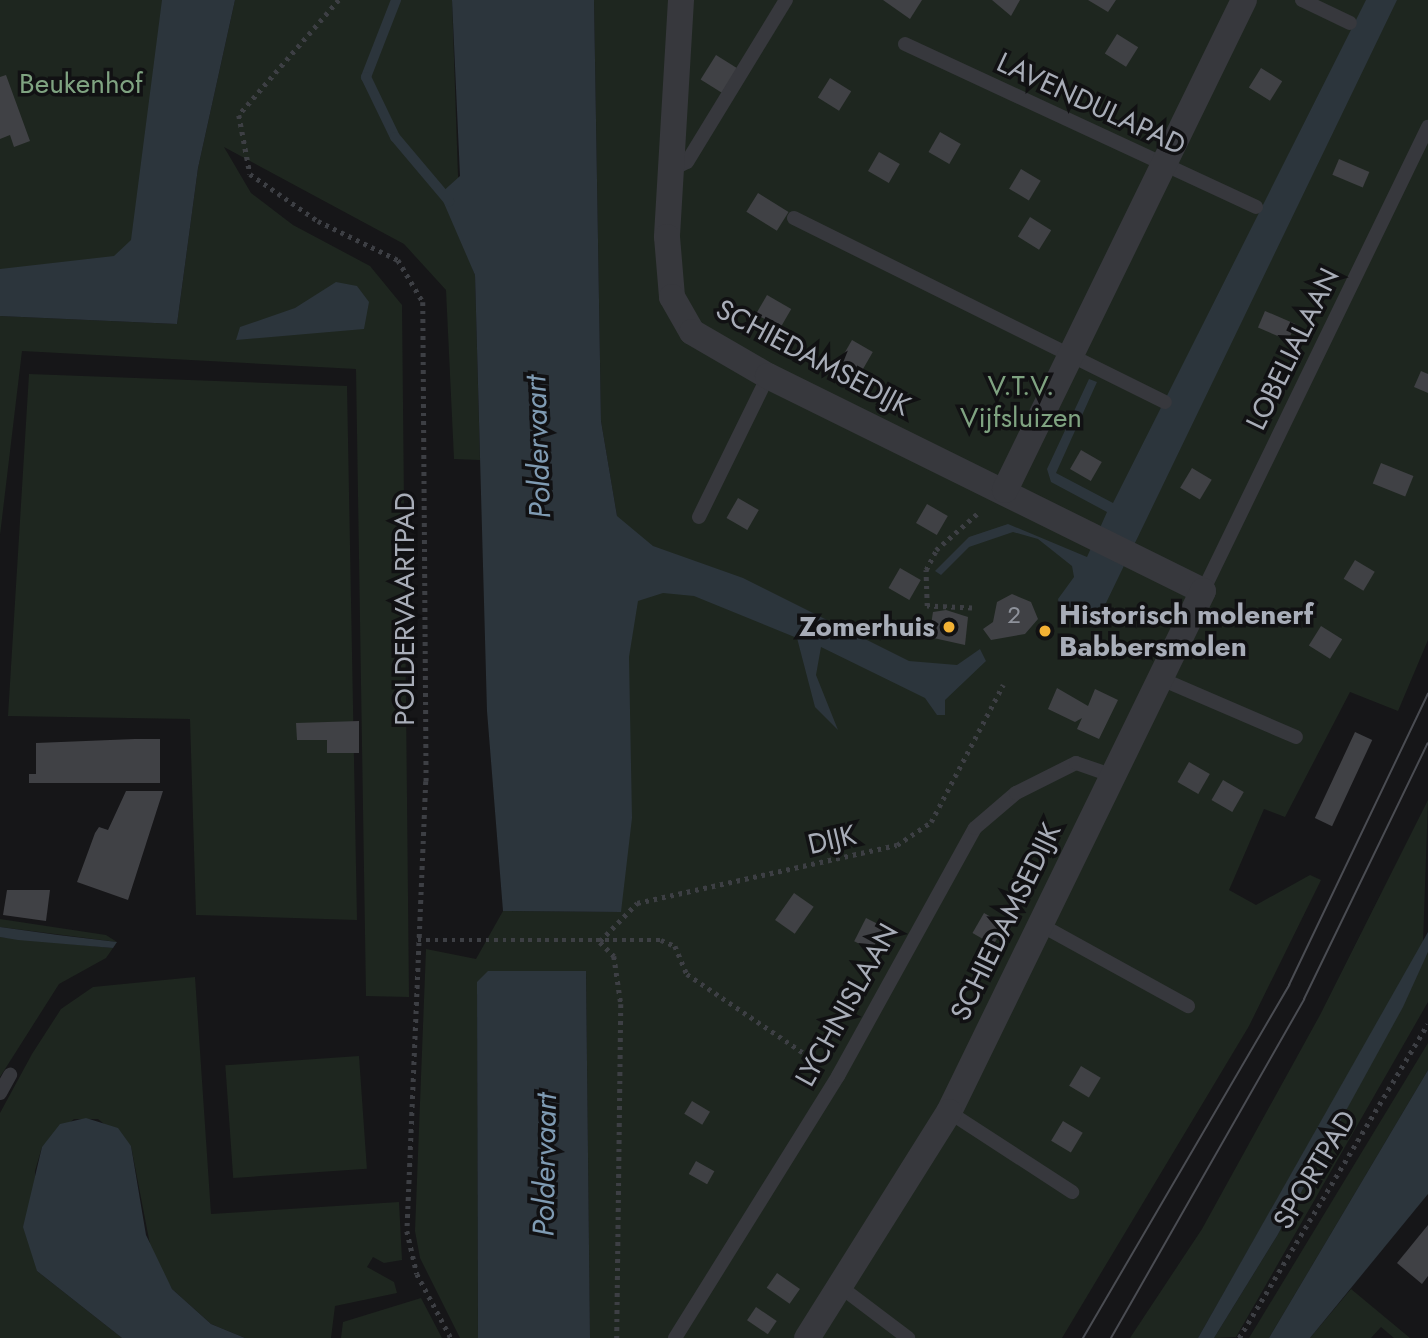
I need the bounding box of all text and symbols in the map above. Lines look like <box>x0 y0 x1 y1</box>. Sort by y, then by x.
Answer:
street label: LAVENDULAPAD <box>991 46 1191 162</box>
park label: Beukenhof <box>19 67 143 101</box>
street label: LOBELIALAAN <box>1239 263 1347 435</box>
street label: SCHIEDAMSEDIJK <box>710 293 916 423</box>
park label: V.T.V. Vijfsluizen <box>960 369 1082 435</box>
water label: Poldervaart <box>518 375 558 519</box>
street label: POLDERVAARTPAD <box>388 492 422 726</box>
place label: Historisch molenerf Babbersmolen <box>1059 598 1313 664</box>
house number: 2 <box>1007 601 1021 629</box>
place label: Zomerhuis <box>799 610 935 644</box>
marker: Zomerhuis <box>941 619 957 635</box>
marker: Historisch molenerf Babbersmolen <box>1037 623 1053 639</box>
street label: DIJK <box>805 818 859 862</box>
street label: SCHIEDAMSEDIJK <box>944 818 1068 1026</box>
street label: LYCHNISLAAN <box>788 918 906 1092</box>
water label: Poldervaart <box>526 1093 564 1237</box>
street label: SPORTPAD <box>1267 1105 1363 1235</box>

